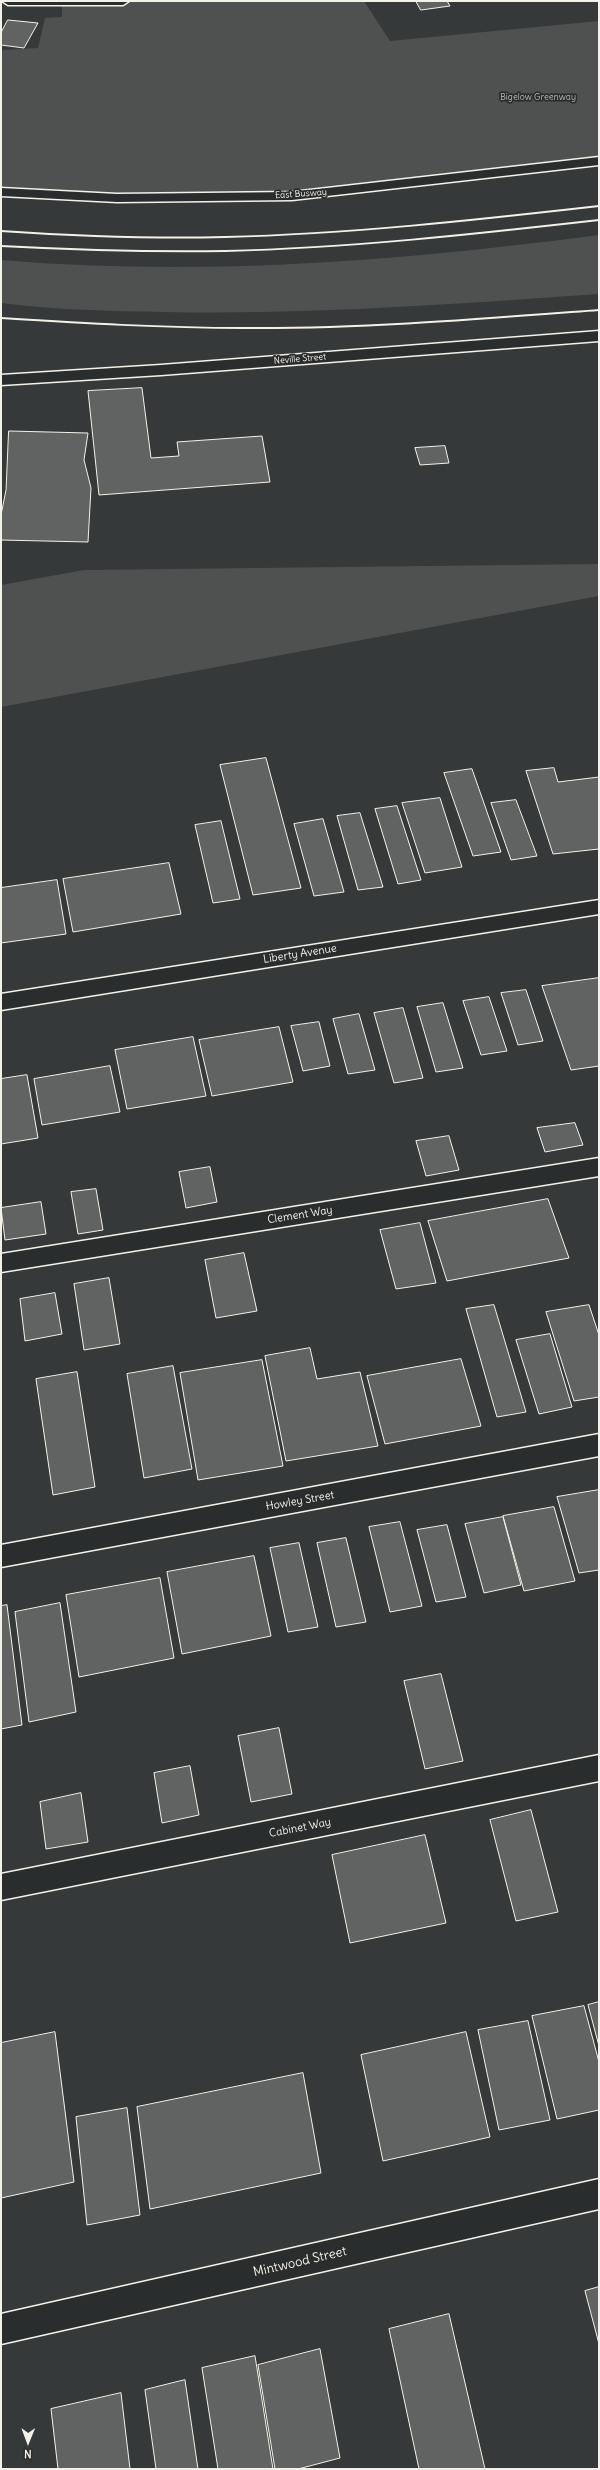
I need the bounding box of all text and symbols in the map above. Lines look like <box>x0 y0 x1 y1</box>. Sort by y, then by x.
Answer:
park label: Bigelow Greenway <box>500 92 576 102</box>
street label: East Busway <box>275 187 327 201</box>
street label: Neville Street <box>273 351 327 367</box>
street label: Liberty Avenue <box>262 942 338 966</box>
street label: Clement Way <box>266 1203 334 1227</box>
street label: Howley Street <box>265 1488 335 1514</box>
street label: Cabinet Way <box>268 1816 332 1840</box>
street label: Mintwood Street <box>252 2244 348 2280</box>
north arrow <box>8 2422 48 2462</box>
text: N <box>24 2447 32 2461</box>

